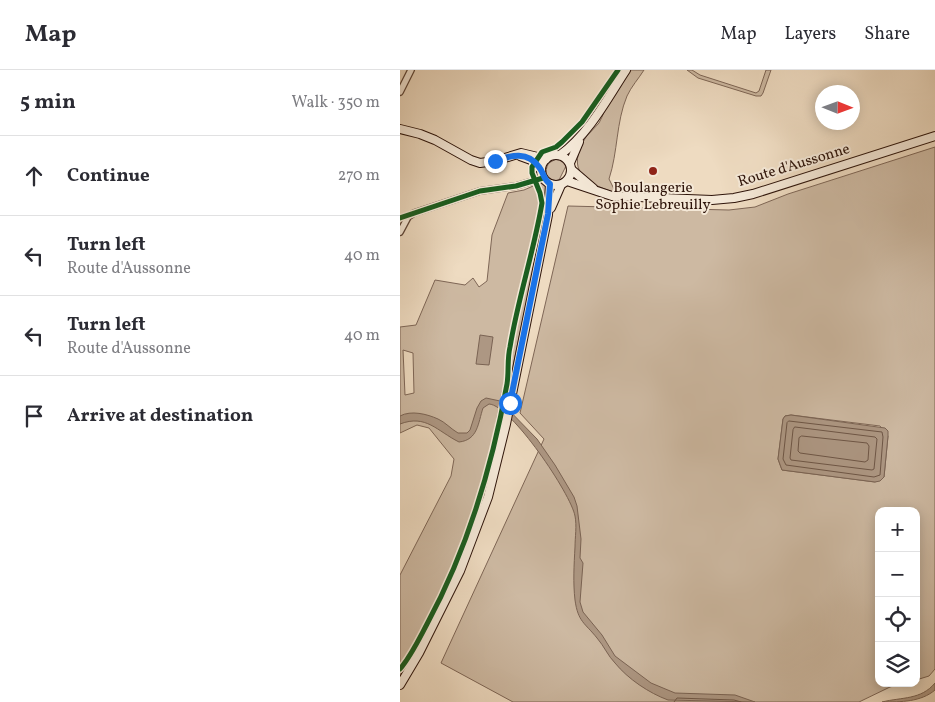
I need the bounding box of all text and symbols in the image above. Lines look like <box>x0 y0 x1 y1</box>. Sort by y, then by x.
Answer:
text: Map <box>25 18 76 52</box>
text: Map <box>720 22 756 47</box>
text: Layers <box>784 22 836 47</box>
text: Share <box>864 22 910 47</box>
north arrow <box>815 85 860 130</box>
text: 5 min <box>20 88 76 117</box>
text: Walk · 350 m <box>292 92 380 114</box>
street label: Route d'Aussonne <box>735 139 853 193</box>
route end <box>484 150 507 173</box>
icon: ahead <box>20 162 48 190</box>
text: Continue <box>67 163 150 189</box>
text: 270 m <box>338 165 380 187</box>
marker: Boulangerie Sophie Lebreuilly <box>647 165 659 177</box>
place label: Boulangerie Sophie Lebreuilly <box>595 178 711 216</box>
text: Turn left <box>67 232 146 258</box>
icon: left <box>20 242 48 270</box>
text: 40 m <box>344 245 380 267</box>
text: Route d'Aussonne <box>67 258 191 280</box>
text: Turn left <box>67 312 146 338</box>
icon: left <box>20 322 48 350</box>
text: 40 m <box>344 325 380 347</box>
text: Route d'Aussonne <box>67 338 191 360</box>
route start <box>499 392 522 415</box>
icon: arrive <box>20 402 48 430</box>
text: Arrive at destination <box>67 403 253 429</box>
map controls <box>875 507 920 687</box>
button: + <box>875 507 920 552</box>
button: − <box>875 552 920 597</box>
button: locate <box>875 597 920 642</box>
button: layers <box>875 642 920 687</box>

